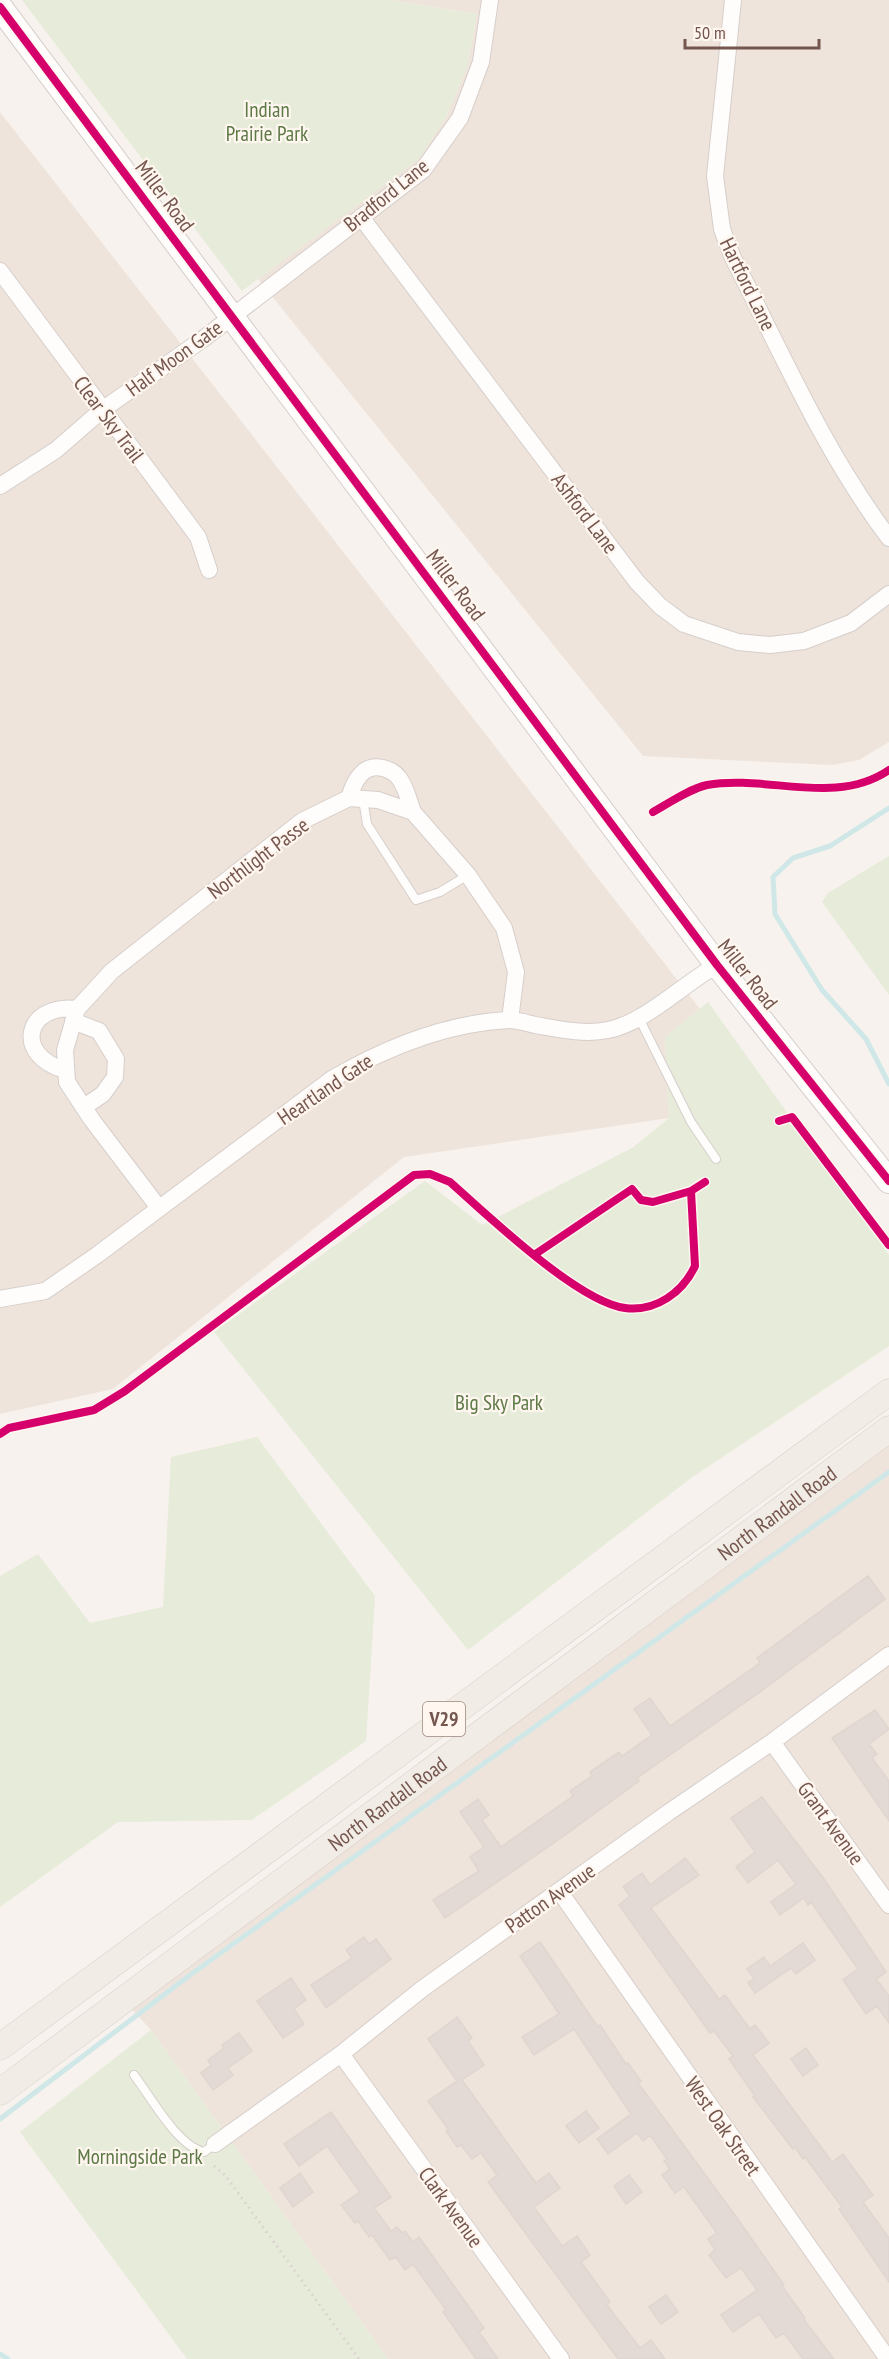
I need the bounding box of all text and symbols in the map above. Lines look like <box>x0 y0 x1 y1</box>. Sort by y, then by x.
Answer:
scale bar <box>685 12 818 50</box>
text: 50 m <box>694 21 726 44</box>
park label: Indian Prairie Park <box>226 96 308 147</box>
street label: Bradford Lane <box>338 153 434 237</box>
street label: Miller Road <box>129 155 201 237</box>
street label: Hartford Lane <box>714 233 782 335</box>
street label: Half Moon Gate <box>121 314 227 402</box>
street label: Clear Sky Trail <box>68 370 150 468</box>
street label: Ashford Lane <box>546 467 624 559</box>
street label: Miller Road <box>420 544 492 626</box>
street label: Northlight Passe <box>202 811 314 905</box>
street label: Miller Road <box>712 933 784 1015</box>
street label: Heartland Gate <box>272 1047 378 1131</box>
park label: Big Sky Park <box>455 1389 543 1416</box>
street label: North Randall Road <box>712 1460 842 1566</box>
road number: V29 <box>423 1702 465 1736</box>
street label: North Randall Road <box>322 1750 452 1856</box>
street label: Grant Avenue <box>792 1776 870 1870</box>
street label: Patton Avenue <box>500 1857 600 1939</box>
street label: West Oak Street <box>679 2071 767 2181</box>
park label: Morningside Park <box>77 2143 203 2170</box>
street label: Clark Avenue <box>413 2161 489 2253</box>

